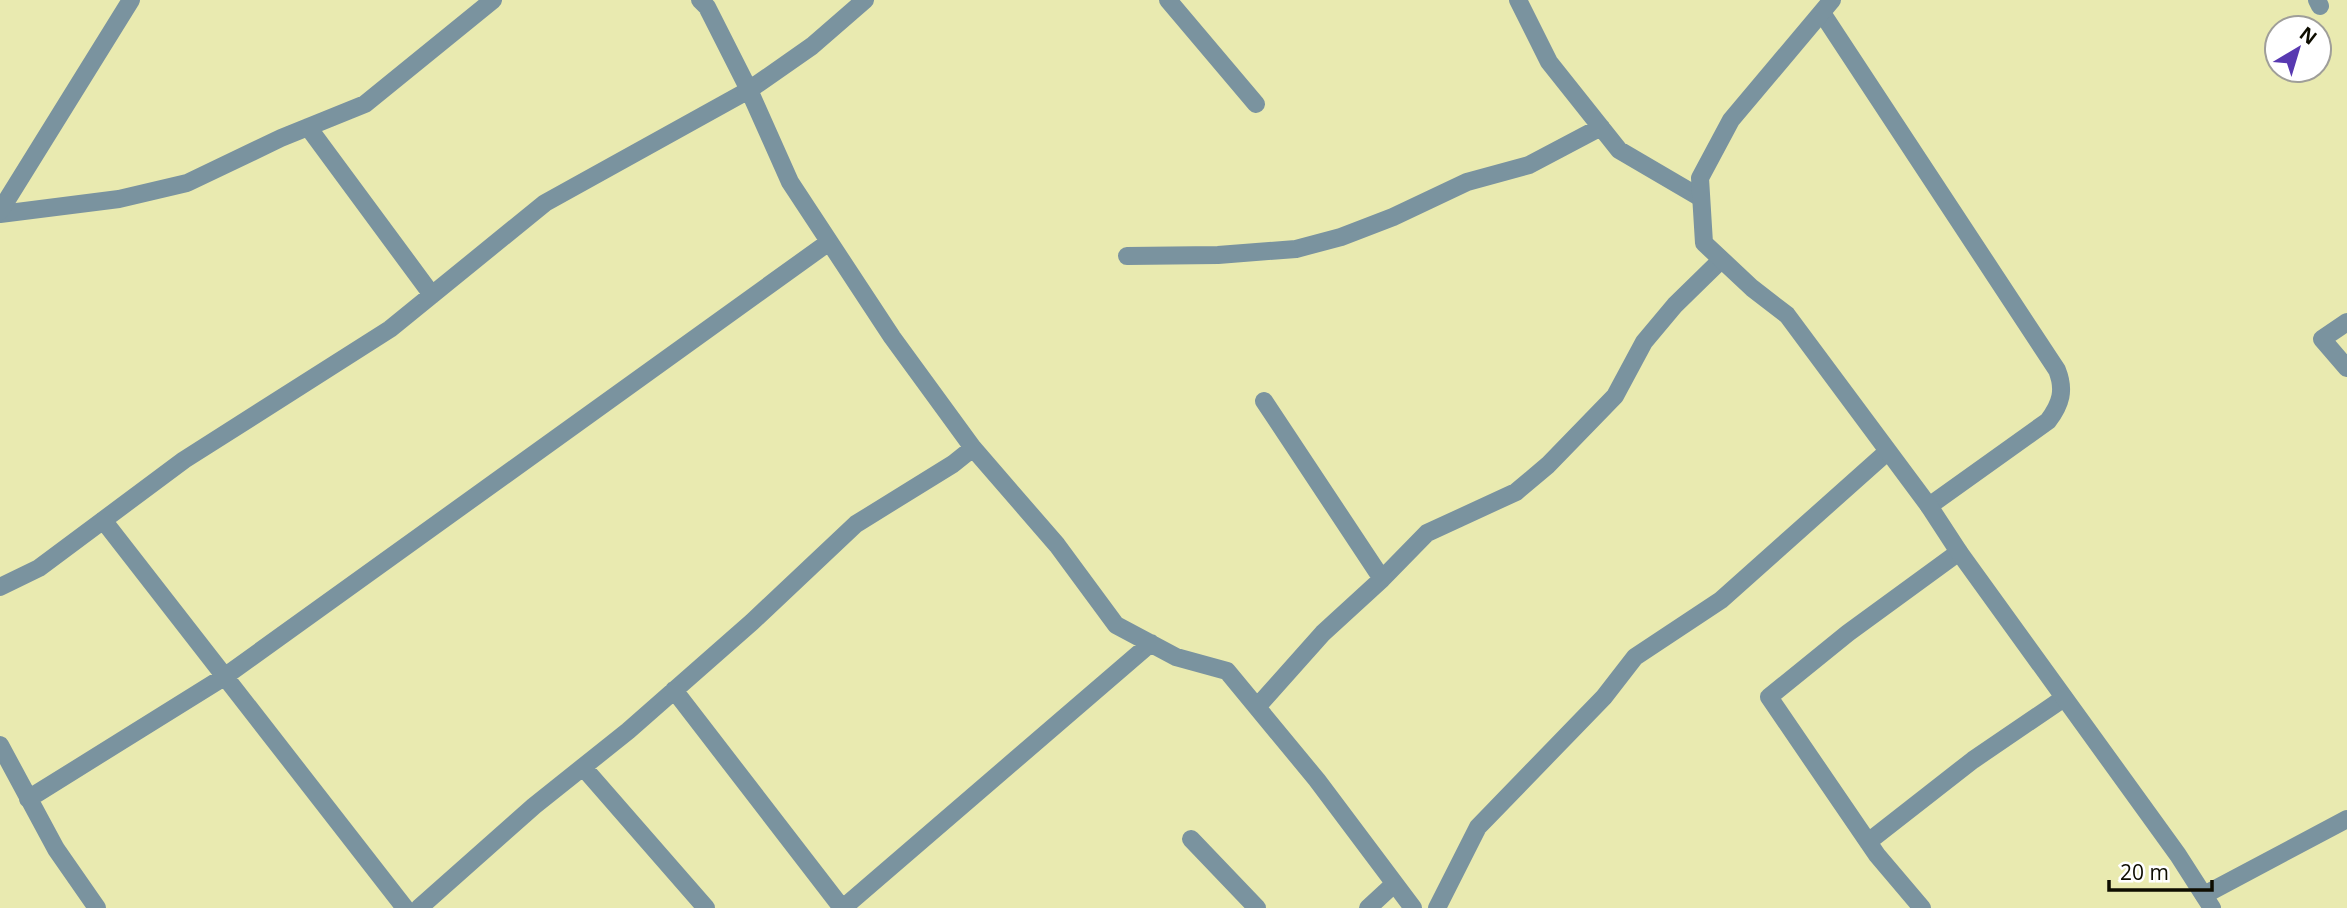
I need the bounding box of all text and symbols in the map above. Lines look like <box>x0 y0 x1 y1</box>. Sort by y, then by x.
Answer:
north arrow <box>2263 14 2333 84</box>
text: N <box>2294 21 2323 51</box>
scale bar <box>2109 848 2212 892</box>
text: 20 m <box>2120 858 2169 886</box>

